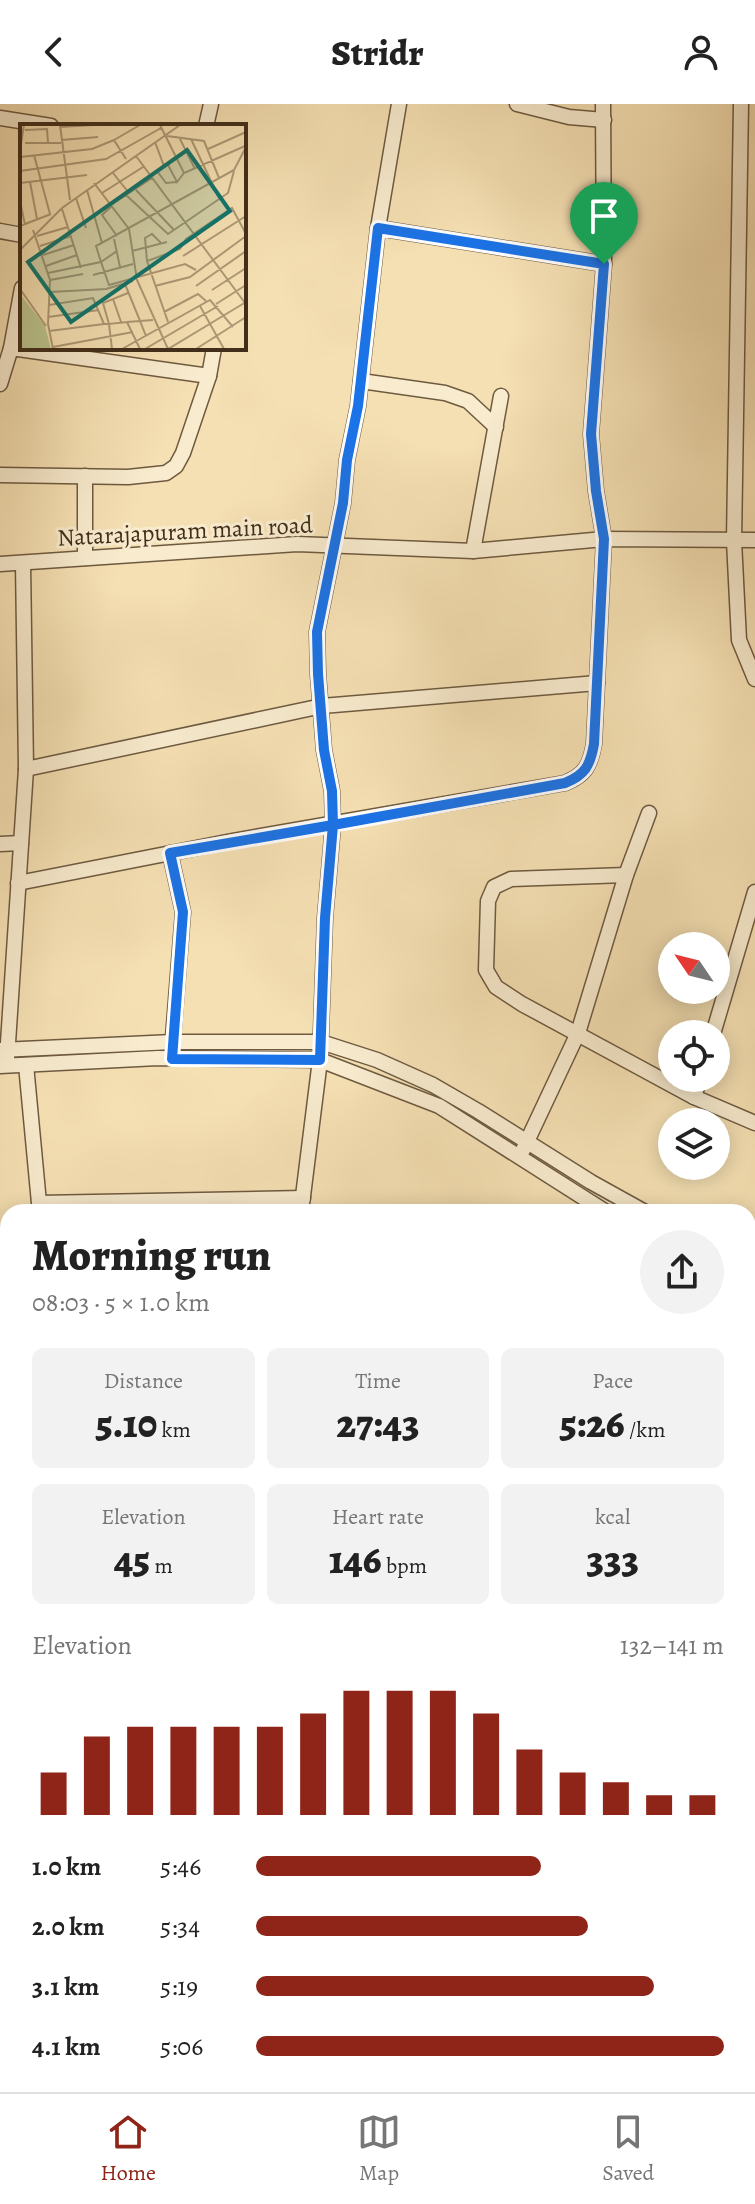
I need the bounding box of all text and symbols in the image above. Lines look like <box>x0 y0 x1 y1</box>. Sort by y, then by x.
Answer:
text: Stridr <box>331 28 424 77</box>
icon: back <box>32 30 76 74</box>
icon: person <box>679 30 723 74</box>
inset map <box>20 124 246 350</box>
pin <box>570 182 638 264</box>
icon: arrive <box>582 194 626 238</box>
street label: Natarajapuram main road <box>56 508 314 554</box>
north arrow <box>658 932 730 1004</box>
map controls <box>658 932 730 1180</box>
button: locate <box>658 1020 730 1092</box>
button: layers <box>658 1108 730 1180</box>
text: Morning run <box>32 1225 271 1285</box>
button: share <box>640 1230 724 1314</box>
text: 08:03 · 5 × 1.0 km <box>32 1285 210 1320</box>
text: Distance <box>104 1366 183 1396</box>
text: Time <box>355 1366 401 1396</box>
text: Pace <box>592 1366 633 1396</box>
text: 5.10 <box>96 1396 157 1451</box>
text: 27:43 <box>337 1396 419 1451</box>
text: 5:26 <box>560 1396 625 1451</box>
text: km <box>157 1415 191 1445</box>
text: /km <box>625 1415 666 1445</box>
text: Elevation <box>101 1502 186 1532</box>
text: Heart rate <box>332 1502 424 1532</box>
text: kcal <box>595 1502 630 1532</box>
text: 45 <box>114 1532 150 1587</box>
text: 146 <box>329 1532 382 1587</box>
text: 333 <box>586 1532 639 1587</box>
text: m <box>150 1551 173 1581</box>
text: bpm <box>382 1551 427 1581</box>
text: Elevation <box>32 1628 132 1663</box>
text: 132–141 m <box>620 1628 724 1663</box>
text: 1.0 km <box>32 1849 101 1884</box>
text: 5:46 <box>160 1849 201 1884</box>
text: 2.0 km <box>32 1909 105 1944</box>
text: 5:34 <box>160 1909 200 1944</box>
text: 3.1 km <box>32 1969 99 2004</box>
text: 5:19 <box>160 1969 198 2004</box>
text: 4.1 km <box>32 2029 100 2064</box>
text: 5:06 <box>160 2029 203 2064</box>
tab: Home <box>101 2110 156 2188</box>
tab: Map <box>357 2110 401 2188</box>
tab: Saved <box>602 2110 654 2188</box>

